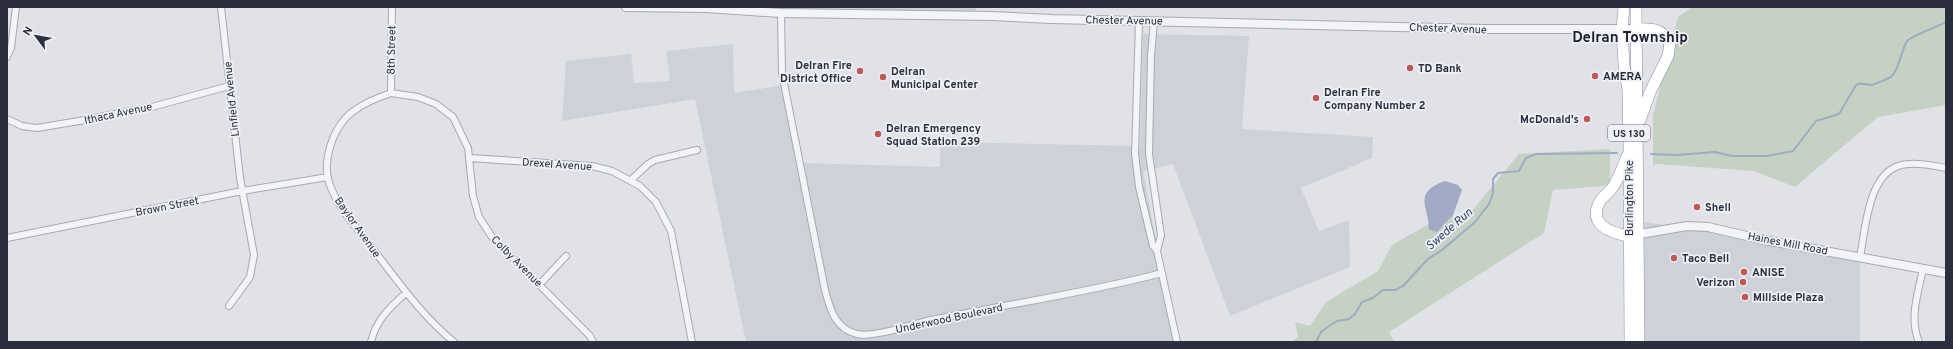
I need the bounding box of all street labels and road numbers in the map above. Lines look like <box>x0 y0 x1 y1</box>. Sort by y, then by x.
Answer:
street label: Chester Avenue <box>1085 13 1163 29</box>
street label: Chester Avenue <box>1409 21 1487 37</box>
street label: 8th Street <box>385 25 399 75</box>
street label: Linfield Avenue <box>221 61 243 137</box>
street label: Ithaca Avenue <box>83 100 154 128</box>
road number: US 130 <box>1608 125 1650 141</box>
street label: Drexel Avenue <box>521 156 593 174</box>
street label: Burlington Pike <box>1623 160 1637 236</box>
street label: Brown Street <box>134 194 200 220</box>
street label: Baylor Avenue <box>331 194 383 261</box>
street label: Haines Mill Road <box>1747 229 1829 259</box>
street label: Colby Avenue <box>488 233 545 290</box>
street label: Underwood Boulevard <box>894 301 1004 337</box>

